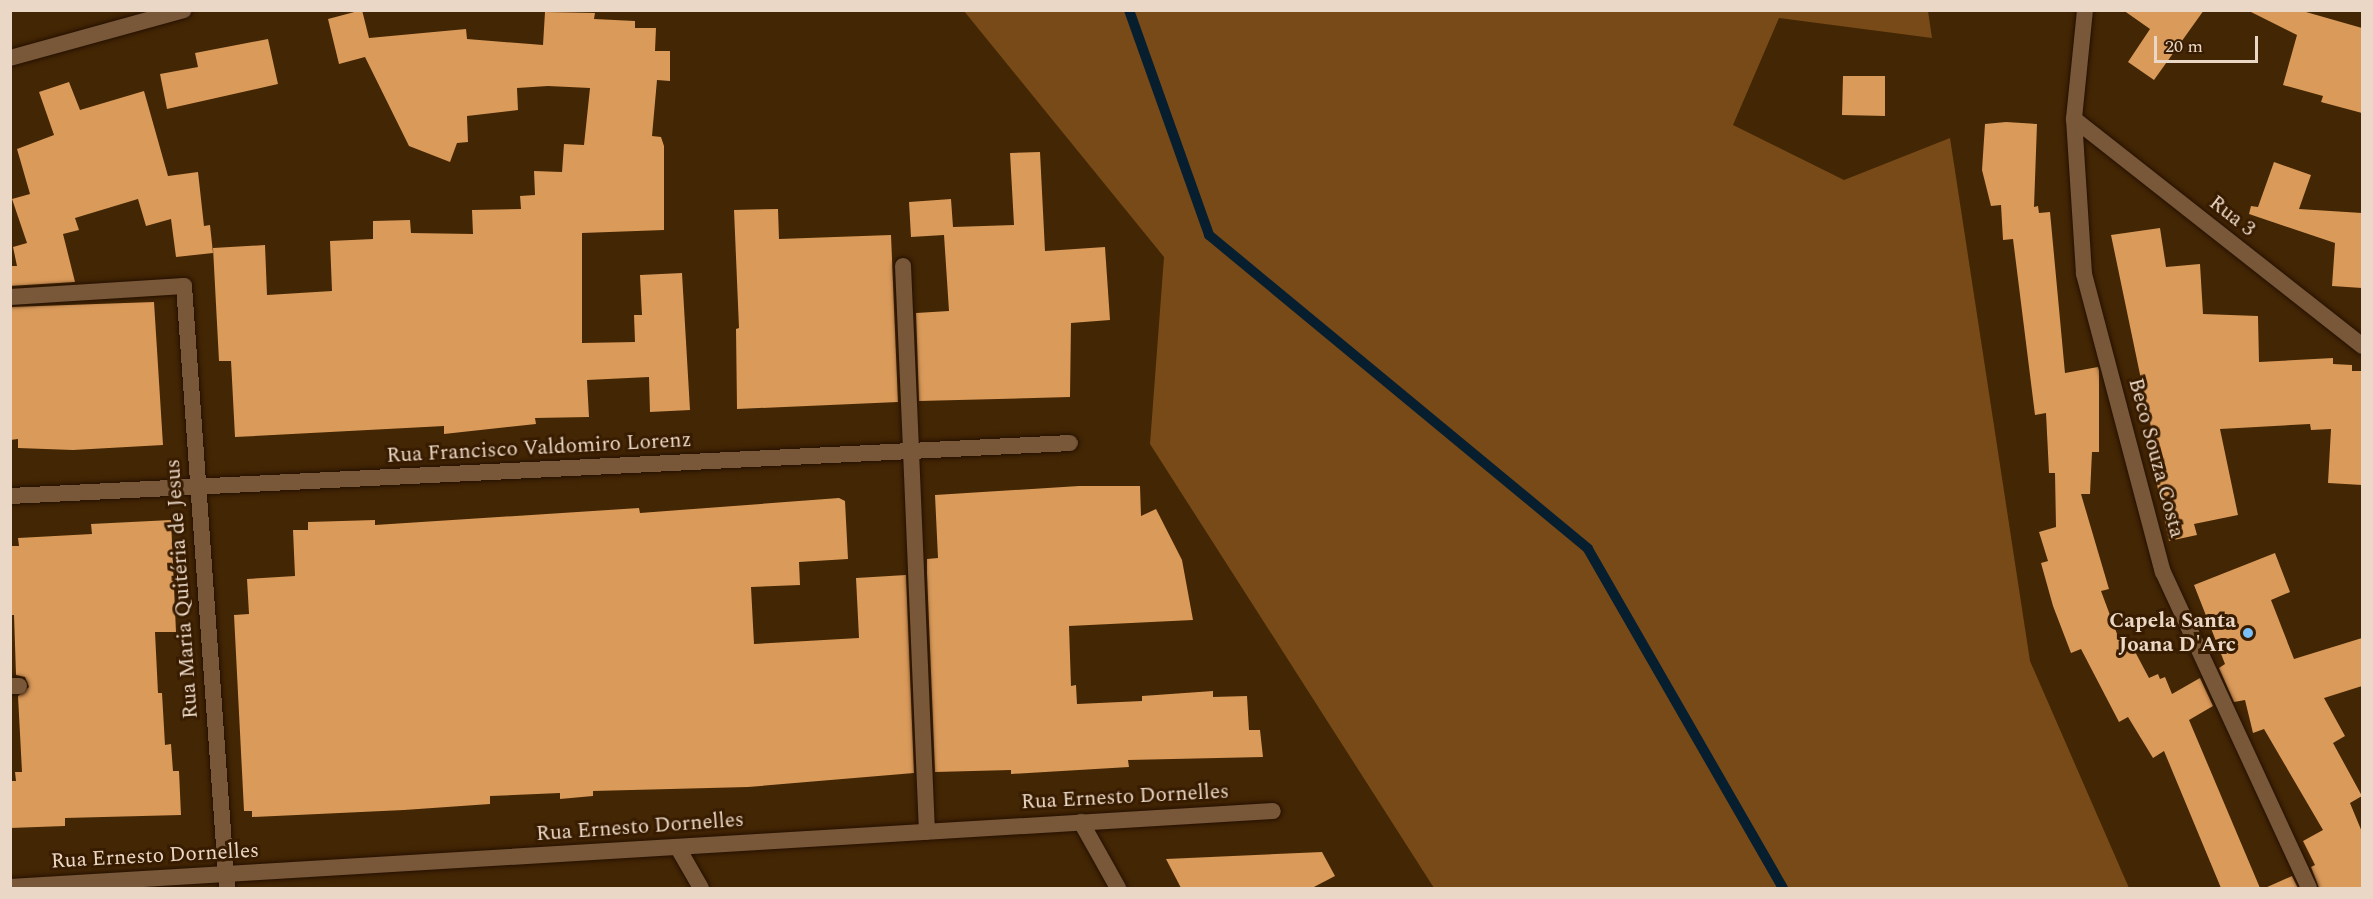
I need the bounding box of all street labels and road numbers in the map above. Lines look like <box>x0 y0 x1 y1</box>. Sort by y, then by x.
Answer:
street label: Rua 3 <box>2204 190 2260 242</box>
street label: Beco Souza Costa <box>2123 375 2189 541</box>
street label: Rua Francisco Valdomiro Lorenz <box>386 427 692 469</box>
street label: Rua Maria Quitéria de Jesus <box>160 458 204 720</box>
street label: Rua Ernesto Dornelles <box>1020 779 1230 815</box>
street label: Rua Ernesto Dornelles <box>535 807 745 847</box>
street label: Rua Ernesto Dornelles <box>50 838 260 874</box>

